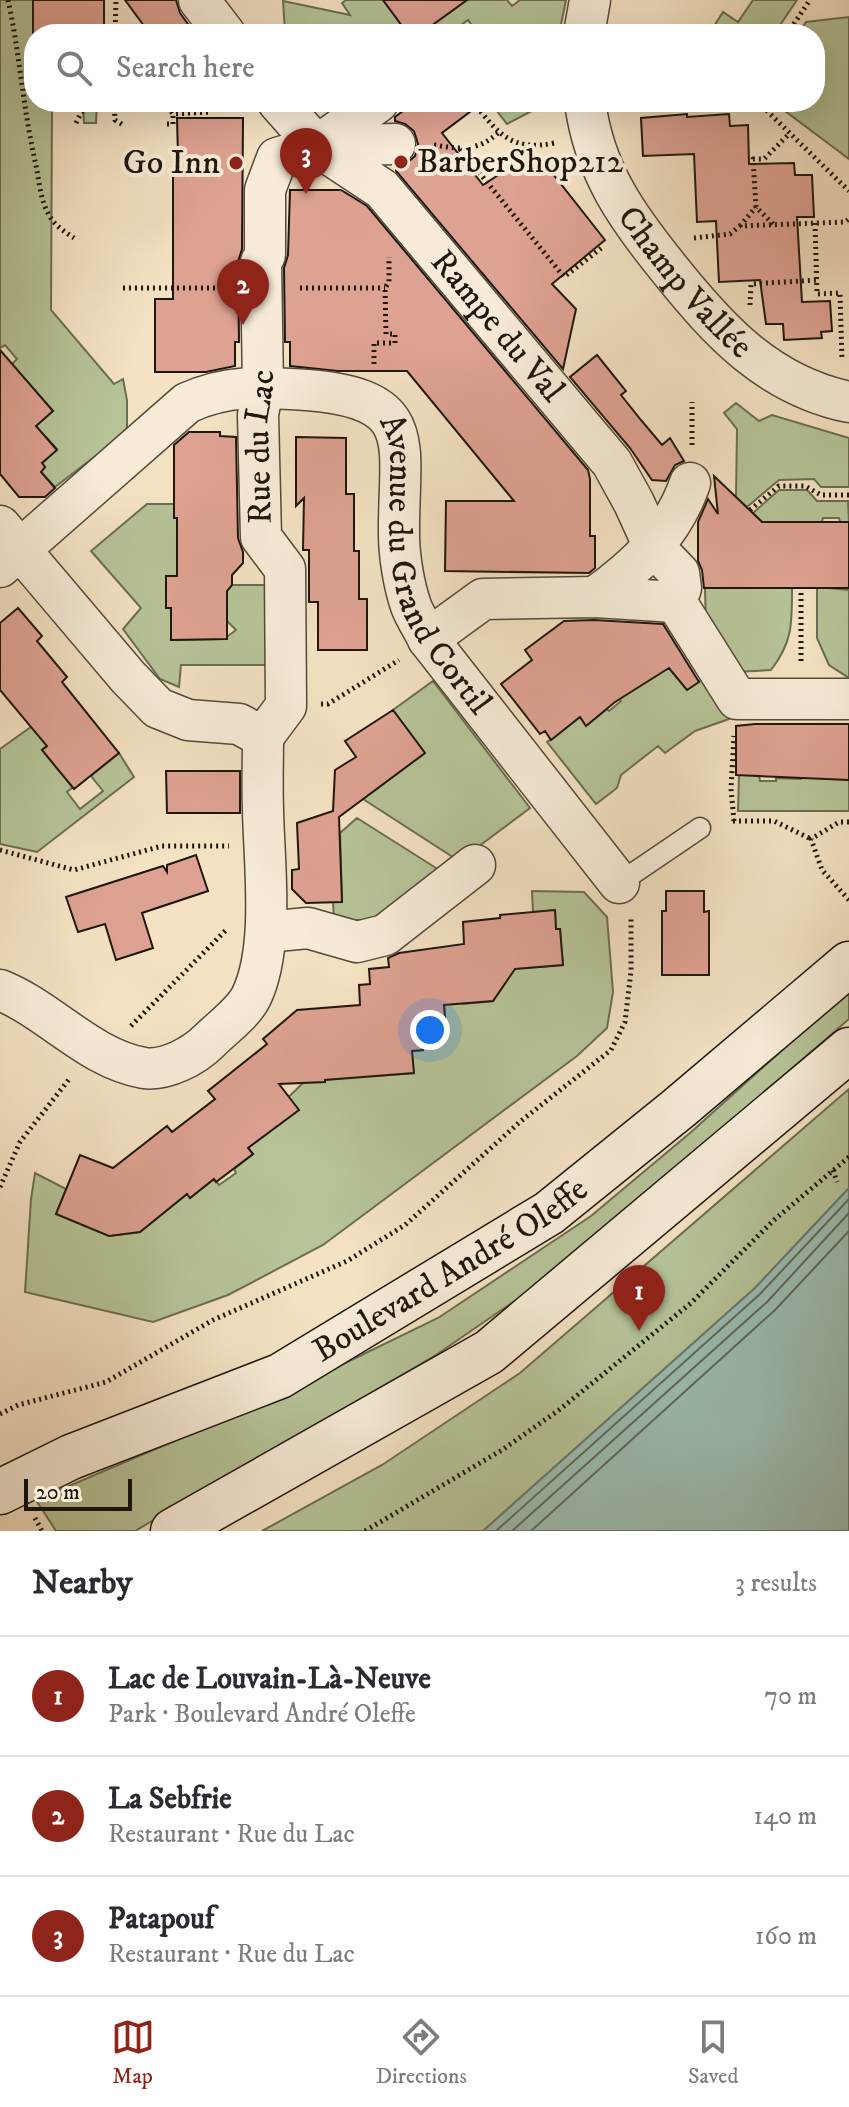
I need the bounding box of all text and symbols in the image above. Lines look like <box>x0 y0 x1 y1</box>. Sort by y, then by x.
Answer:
search box <box>24 24 825 112</box>
icon: search <box>52 46 96 90</box>
text: Search here <box>116 50 255 87</box>
pin: 3 <box>280 128 332 194</box>
place label: BarberShop212 <box>417 141 624 183</box>
place label: Go Inn <box>123 142 220 184</box>
marker: BarberShop212 <box>392 153 410 171</box>
marker: Go Inn <box>227 154 245 172</box>
street label: Champ Vallée <box>608 198 761 368</box>
street label: Rampe du Val <box>421 242 574 412</box>
pin: 2 <box>217 259 269 325</box>
street label: Rue du Lac <box>236 369 284 524</box>
street label: Avenue du Grand Cortil <box>370 407 501 724</box>
your location <box>410 1010 450 1050</box>
street label: Boulevard André Oleffe <box>306 1169 597 1372</box>
pin: 1 <box>613 1265 665 1331</box>
scale bar <box>24 1475 132 1511</box>
text: 20 m <box>36 1479 80 1506</box>
text: Nearby <box>32 1562 133 1604</box>
text: 3 results <box>735 1567 817 1600</box>
text: Lac de Louvain-Là-Neuve <box>108 1661 431 1698</box>
text: 1 <box>53 1680 63 1713</box>
text: 70 m <box>764 1680 817 1713</box>
text: Park · Boulevard André Oleffe <box>108 1698 416 1731</box>
text: La Sebfrie <box>108 1781 232 1818</box>
text: 2 <box>52 1800 64 1833</box>
text: 140 m <box>753 1800 817 1833</box>
text: Restaurant · Rue du Lac <box>108 1818 355 1851</box>
text: Patapouf <box>108 1901 214 1938</box>
text: 3 <box>53 1920 63 1953</box>
text: 160 m <box>755 1920 817 1953</box>
text: Restaurant · Rue du Lac <box>108 1938 355 1971</box>
tab: Map <box>111 2015 155 2090</box>
tab: Directions <box>376 2015 467 2090</box>
tab: Saved <box>688 2015 738 2090</box>

